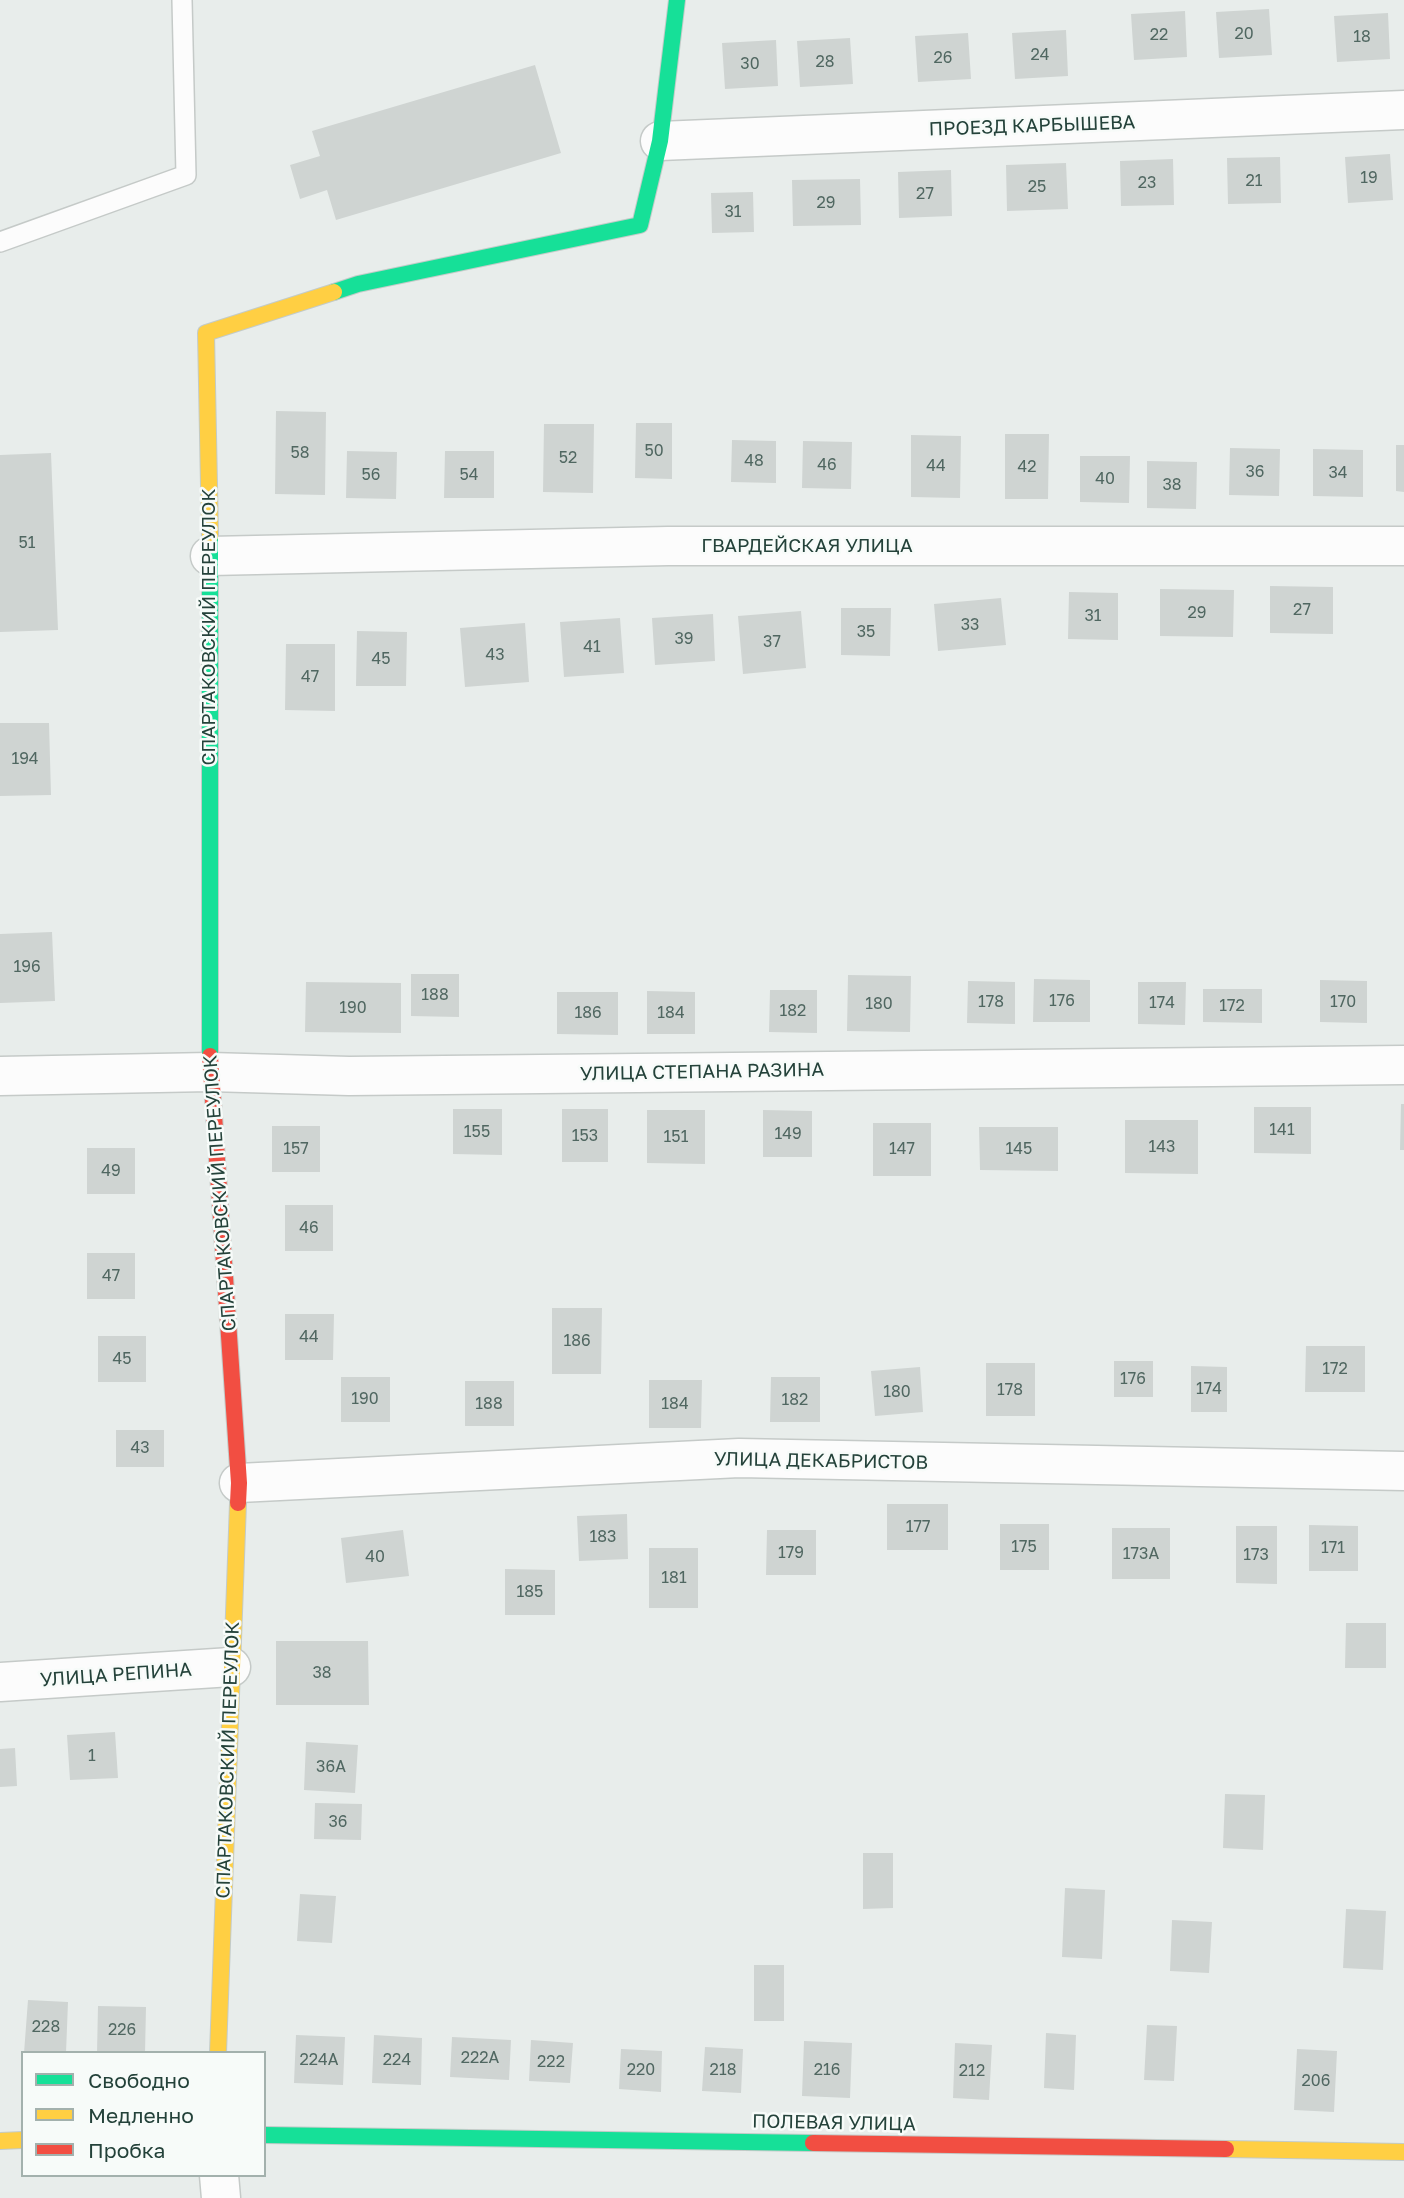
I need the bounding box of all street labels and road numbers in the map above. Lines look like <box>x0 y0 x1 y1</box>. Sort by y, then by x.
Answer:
street label: ПРОЕЗД КАРБЫШЕВА <box>928 111 1136 141</box>
street label: СПАРТАКОВСКИЙ ПЕРЕУЛОК <box>198 488 220 766</box>
street label: ГВАРДЕЙСКАЯ УЛИЦА <box>701 535 913 557</box>
street label: СПАРТАКОВСКИЙ ПЕРЕУЛОК <box>199 1054 241 1332</box>
street label: УЛИЦА СТЕПАНА РАЗИНА <box>580 1058 824 1086</box>
street label: УЛИЦА ДЕКАБРИСТОВ <box>714 1448 928 1474</box>
street label: СПАРТАКОВСКИЙ ПЕРЕУЛОК <box>212 1621 244 1899</box>
street label: УЛИЦА РЕПИНА <box>39 1658 193 1692</box>
street label: ПОЛЕВАЯ УЛИЦА <box>752 2110 916 2136</box>

